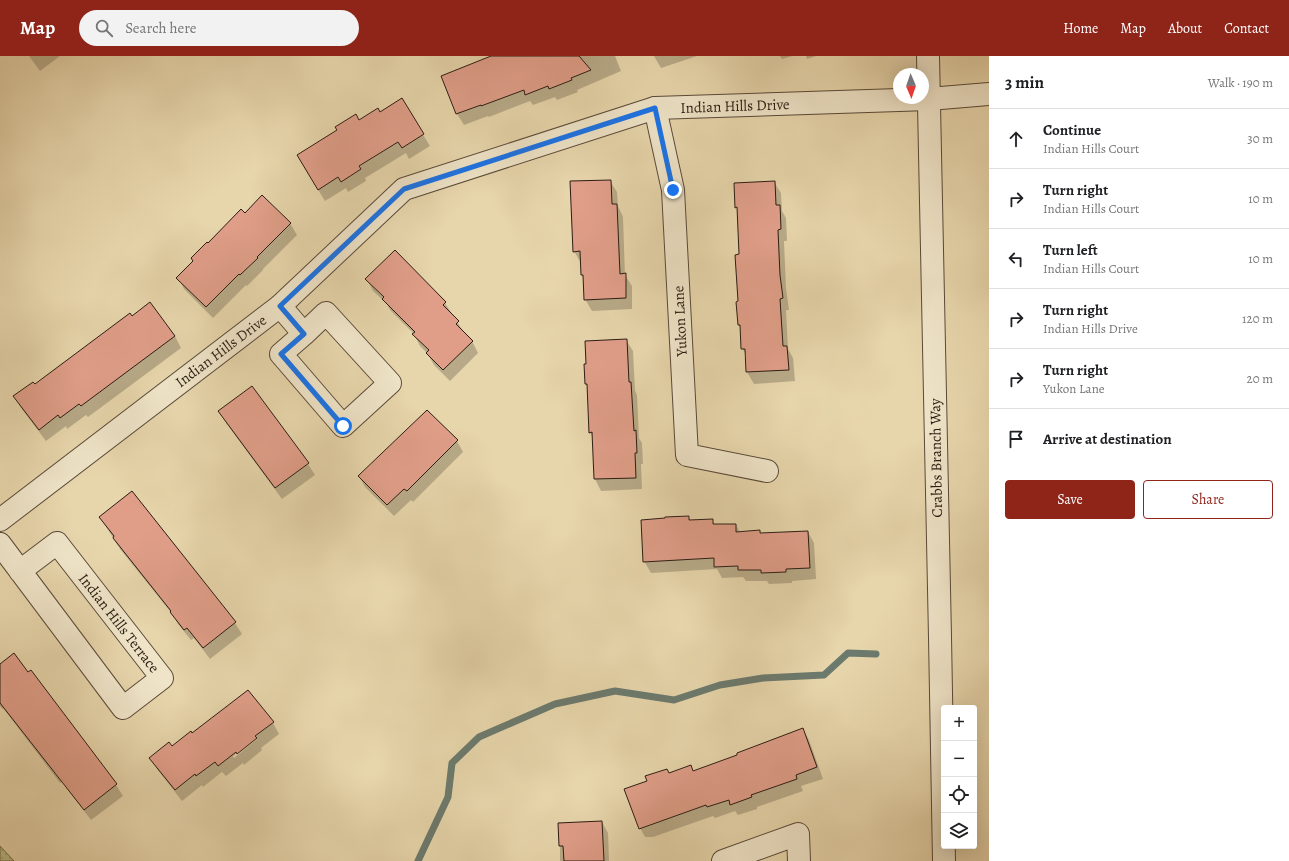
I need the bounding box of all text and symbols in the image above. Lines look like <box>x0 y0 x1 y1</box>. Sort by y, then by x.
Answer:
search box <box>79 10 359 46</box>
text: Map <box>20 15 55 41</box>
icon: search <box>93 17 115 39</box>
text: Search here <box>125 18 197 38</box>
text: Home <box>1063 19 1098 38</box>
text: Map <box>1120 19 1146 38</box>
text: About <box>1168 19 1202 38</box>
text: Contact <box>1224 19 1269 38</box>
north arrow <box>893 68 929 104</box>
text: 3 min <box>1005 71 1044 94</box>
text: Walk · 190 m <box>1208 74 1273 91</box>
street label: Indian Hills Drive <box>680 94 790 118</box>
text: Continue <box>1043 120 1101 140</box>
icon: ahead <box>1005 128 1027 150</box>
text: 30 m <box>1247 130 1273 147</box>
text: Indian Hills Court <box>1043 140 1139 157</box>
text: Turn right <box>1043 180 1108 200</box>
route end <box>664 181 682 199</box>
icon: right <box>1005 188 1027 210</box>
text: 10 m <box>1248 190 1273 207</box>
text: Indian Hills Court <box>1043 200 1139 217</box>
text: Turn left <box>1043 240 1098 260</box>
icon: left <box>1005 248 1027 270</box>
text: 10 m <box>1248 250 1273 267</box>
text: Indian Hills Court <box>1043 260 1139 277</box>
street label: Yukon Lane <box>668 285 692 358</box>
text: Turn right <box>1043 300 1108 320</box>
icon: right <box>1005 308 1027 330</box>
street label: Indian Hills Drive <box>171 310 271 392</box>
text: 120 m <box>1242 310 1273 327</box>
text: Indian Hills Drive <box>1043 320 1138 337</box>
text: Turn right <box>1043 360 1108 380</box>
icon: right <box>1005 368 1027 390</box>
text: 20 m <box>1247 370 1273 387</box>
text: Yukon Lane <box>1043 380 1105 397</box>
street label: Crabbs Branch Way <box>925 398 947 518</box>
route start <box>334 417 352 435</box>
icon: arrive <box>1005 428 1027 450</box>
text: Arrive at destination <box>1043 429 1172 449</box>
button: Save <box>1005 480 1135 519</box>
button: Share <box>1143 480 1273 519</box>
street label: Indian Hills Terrace <box>74 569 164 677</box>
map controls <box>941 705 977 849</box>
button: + <box>941 705 977 741</box>
button: − <box>941 741 977 777</box>
button: locate <box>941 777 977 813</box>
button: layers <box>941 813 977 849</box>

